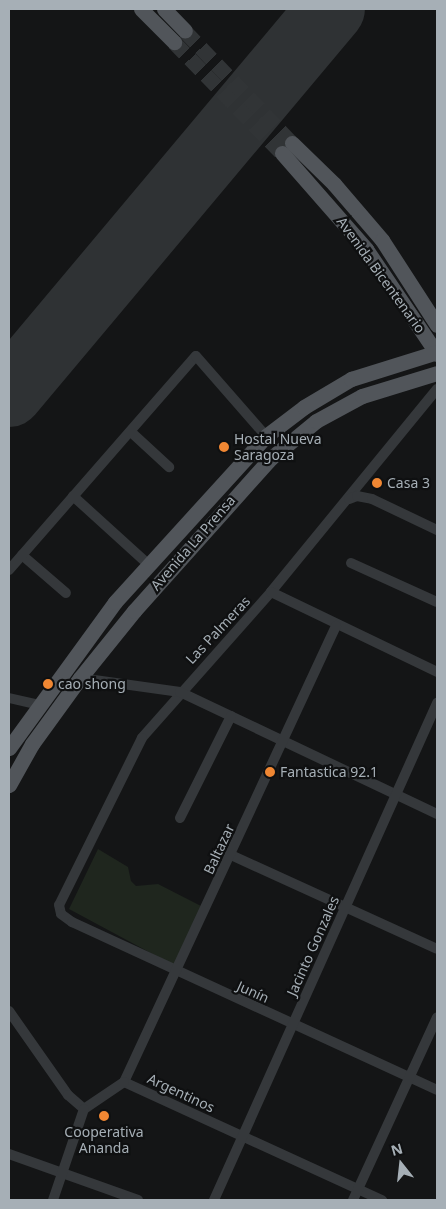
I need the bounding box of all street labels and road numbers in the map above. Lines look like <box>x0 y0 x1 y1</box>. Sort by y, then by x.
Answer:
street label: Avenida Bicentenario <box>333 214 429 336</box>
street label: Avenida La Prensa <box>147 492 239 594</box>
street label: Las Palmeras <box>182 593 254 667</box>
street label: Baltazar <box>200 821 238 877</box>
street label: Jacinto Gonzales <box>283 893 343 999</box>
street label: Junín <box>234 978 272 1006</box>
street label: Argentinos <box>145 1070 217 1116</box>

